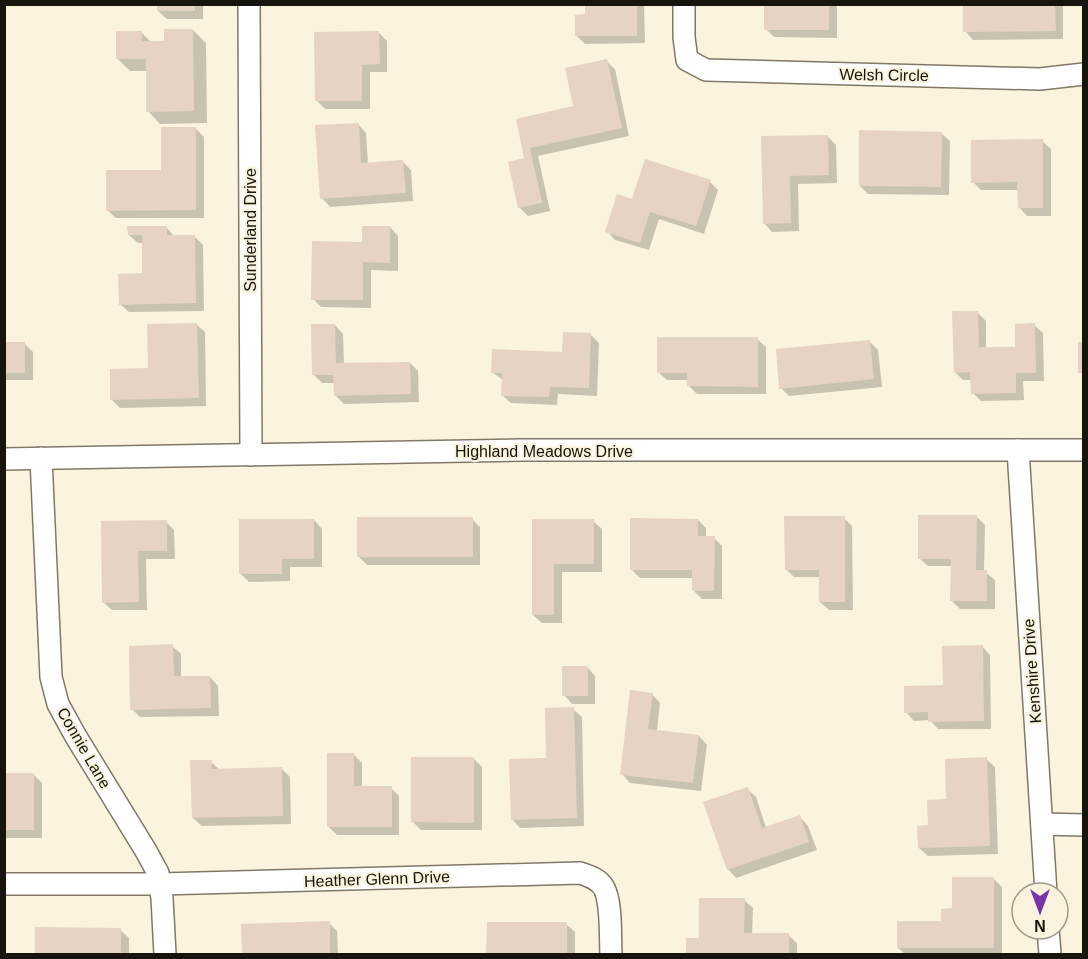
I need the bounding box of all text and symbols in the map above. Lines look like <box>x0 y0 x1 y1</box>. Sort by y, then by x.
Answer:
street label: Welsh Circle <box>839 66 929 84</box>
street label: Sunderland Drive <box>242 168 259 292</box>
street label: Highland Meadows Drive <box>455 443 633 460</box>
street label: Kenshire Drive <box>1020 618 1044 724</box>
street label: Connie Lane <box>54 704 114 792</box>
street label: Heather Glenn Drive <box>304 868 450 890</box>
north arrow <box>1010 881 1070 941</box>
text: N <box>1034 917 1046 934</box>

